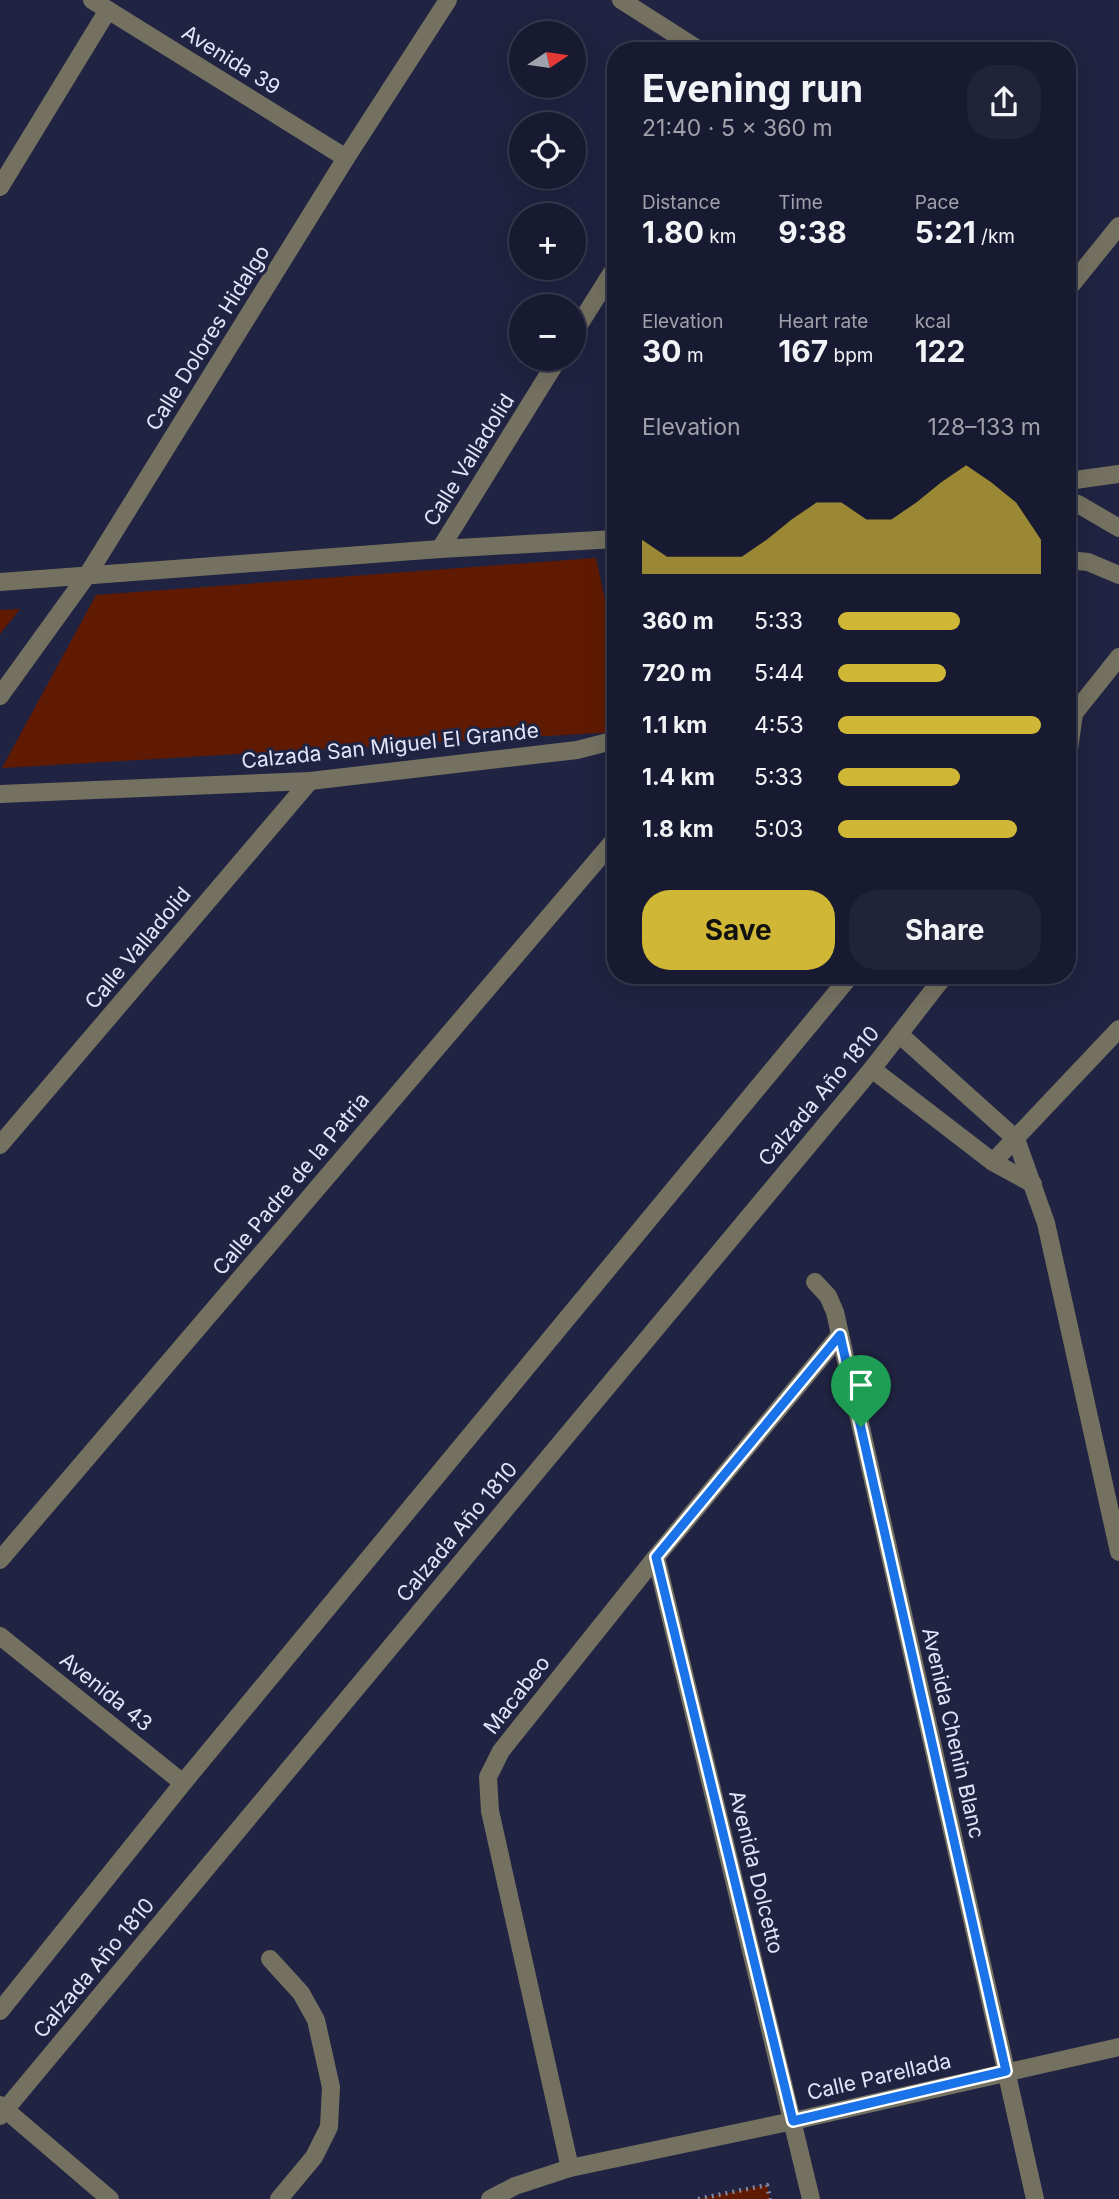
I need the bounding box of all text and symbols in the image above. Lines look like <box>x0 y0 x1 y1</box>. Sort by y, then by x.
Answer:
street label: Avenida 39 <box>178 20 285 100</box>
north arrow <box>509 21 586 98</box>
map controls <box>509 21 586 371</box>
text: Evening run <box>642 65 863 111</box>
button: share <box>967 65 1041 139</box>
button: locate <box>509 112 586 189</box>
text: 21:40 · 5 × 360 m <box>642 114 833 142</box>
text: Distance <box>642 191 720 214</box>
text: Time <box>778 191 823 214</box>
text: Pace <box>915 191 959 214</box>
button: + <box>509 203 586 280</box>
text: 1.80 <box>642 214 704 250</box>
text: 9:38 <box>778 214 847 250</box>
text: 5:21 <box>915 214 976 250</box>
text: km <box>704 225 736 248</box>
text: /km <box>976 225 1015 248</box>
street label: Calle Dolores Hidalgo <box>140 241 275 435</box>
button: − <box>509 294 586 371</box>
text: Elevation <box>642 310 723 333</box>
text: Heart rate <box>778 310 868 333</box>
text: kcal <box>915 310 951 333</box>
text: 30 <box>642 333 682 369</box>
text: 167 <box>778 333 828 369</box>
text: 122 <box>915 333 965 369</box>
text: m <box>682 344 704 367</box>
text: bpm <box>828 344 873 367</box>
street label: Calle Valladolid <box>418 389 519 530</box>
text: Elevation <box>642 413 741 441</box>
text: 128–133 m <box>928 413 1041 441</box>
text: 360 m <box>642 607 714 635</box>
text: 5:33 <box>754 607 803 635</box>
text: 720 m <box>642 659 712 687</box>
text: 5:44 <box>754 659 804 687</box>
text: 1.1 km <box>642 711 707 739</box>
text: 4:53 <box>754 711 804 739</box>
street label: Calzada San Miguel El Grande <box>240 717 540 774</box>
text: 1.4 km <box>642 763 715 791</box>
text: 5:33 <box>754 763 803 791</box>
text: 1.8 km <box>642 815 714 843</box>
text: 5:03 <box>754 815 803 843</box>
street label: Calle Valladolid <box>79 882 196 1014</box>
button: Save <box>642 890 835 970</box>
button: Share <box>849 890 1041 970</box>
street label: Calzada Año 1810 <box>753 1021 884 1171</box>
street label: Calle Padre de la Patria <box>207 1087 374 1280</box>
pin <box>831 1355 891 1427</box>
icon: arrive <box>842 1366 880 1404</box>
street label: Calzada Año 1810 <box>391 1457 522 1607</box>
street label: Avenida Chenin Blanc <box>917 1625 990 1841</box>
street label: Avenida 43 <box>55 1647 157 1736</box>
street label: Macabeo <box>478 1651 555 1739</box>
street label: Avenida Dolcetto <box>724 1788 789 1956</box>
street label: Calzada Año 1810 <box>28 1893 159 2043</box>
street label: Calle Parellada <box>804 2048 953 2105</box>

